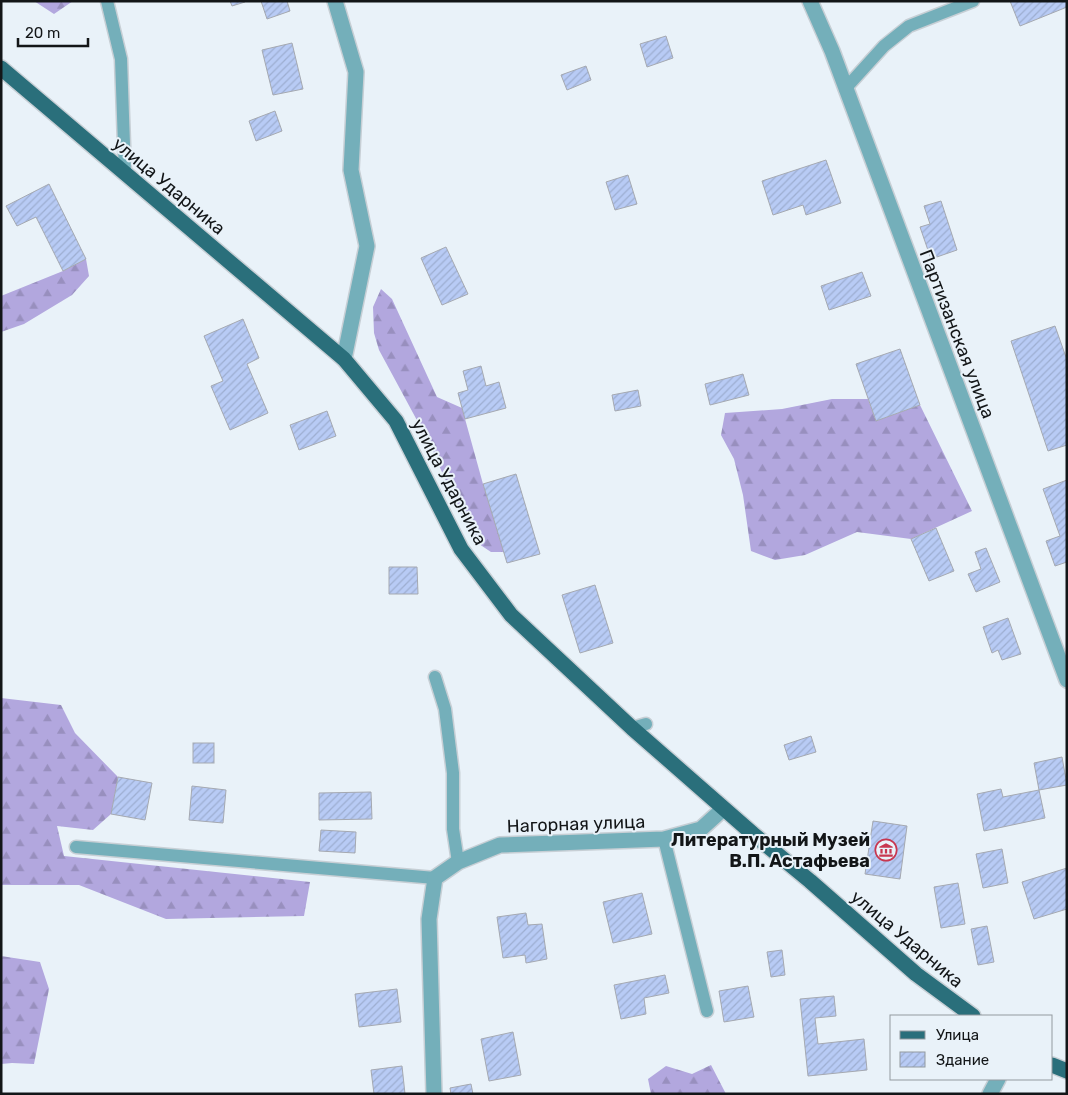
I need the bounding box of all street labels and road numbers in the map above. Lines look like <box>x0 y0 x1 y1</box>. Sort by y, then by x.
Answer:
street label: улица Ударника <box>108 133 230 239</box>
street label: Партизанская улица <box>915 246 999 422</box>
street label: улица Ударника <box>406 415 492 549</box>
street label: Нагорная улица <box>507 811 645 837</box>
street label: улица Ударника <box>846 886 968 992</box>

